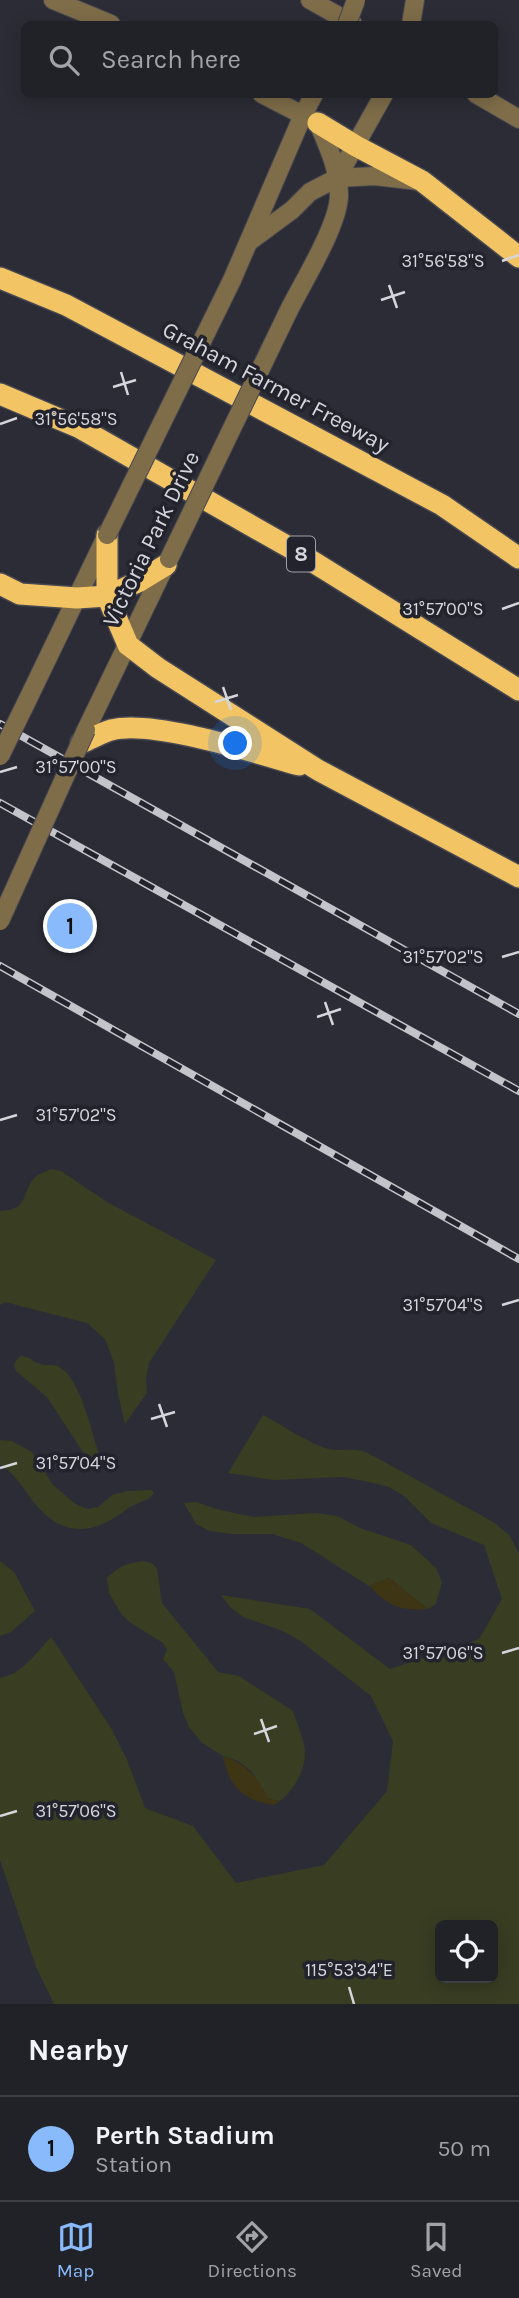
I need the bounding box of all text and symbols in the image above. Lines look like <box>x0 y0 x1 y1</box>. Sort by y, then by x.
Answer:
search box <box>21 21 498 98</box>
icon: search <box>45 41 83 79</box>
text: Search here <box>101 44 241 75</box>
text: 31°56'58"S <box>401 250 485 272</box>
street label: Graham Farmer Freeway <box>158 316 394 458</box>
text: 31°56'58"S <box>34 408 118 430</box>
street label: Victoria Park Drive <box>97 447 205 631</box>
road number: 8 <box>287 536 315 572</box>
text: 31°57'00"S <box>402 598 484 620</box>
your location <box>218 726 252 760</box>
text: 31°57'00"S <box>35 756 117 778</box>
pin: 1 <box>47 900 93 952</box>
text: 31°57'02"S <box>402 946 484 968</box>
text: 31°57'02"S <box>35 1104 117 1126</box>
text: 31°57'04"S <box>403 1294 483 1316</box>
text: 31°57'04"S <box>36 1452 116 1474</box>
text: 31°57'06"S <box>402 1642 484 1664</box>
text: 31°57'06"S <box>35 1800 117 1822</box>
map controls <box>435 1920 498 1983</box>
button: locate <box>435 1920 498 1983</box>
text: 115°53'34"E <box>305 1959 393 1981</box>
text: Nearby <box>28 2032 128 2068</box>
text: Perth Stadium <box>95 2120 275 2151</box>
text: 1 <box>47 2135 55 2162</box>
text: 50 m <box>437 2135 491 2162</box>
text: Station <box>95 2151 172 2178</box>
tab: Map <box>57 2218 95 2282</box>
tab: Directions <box>208 2218 297 2282</box>
tab: Saved <box>410 2218 462 2282</box>

